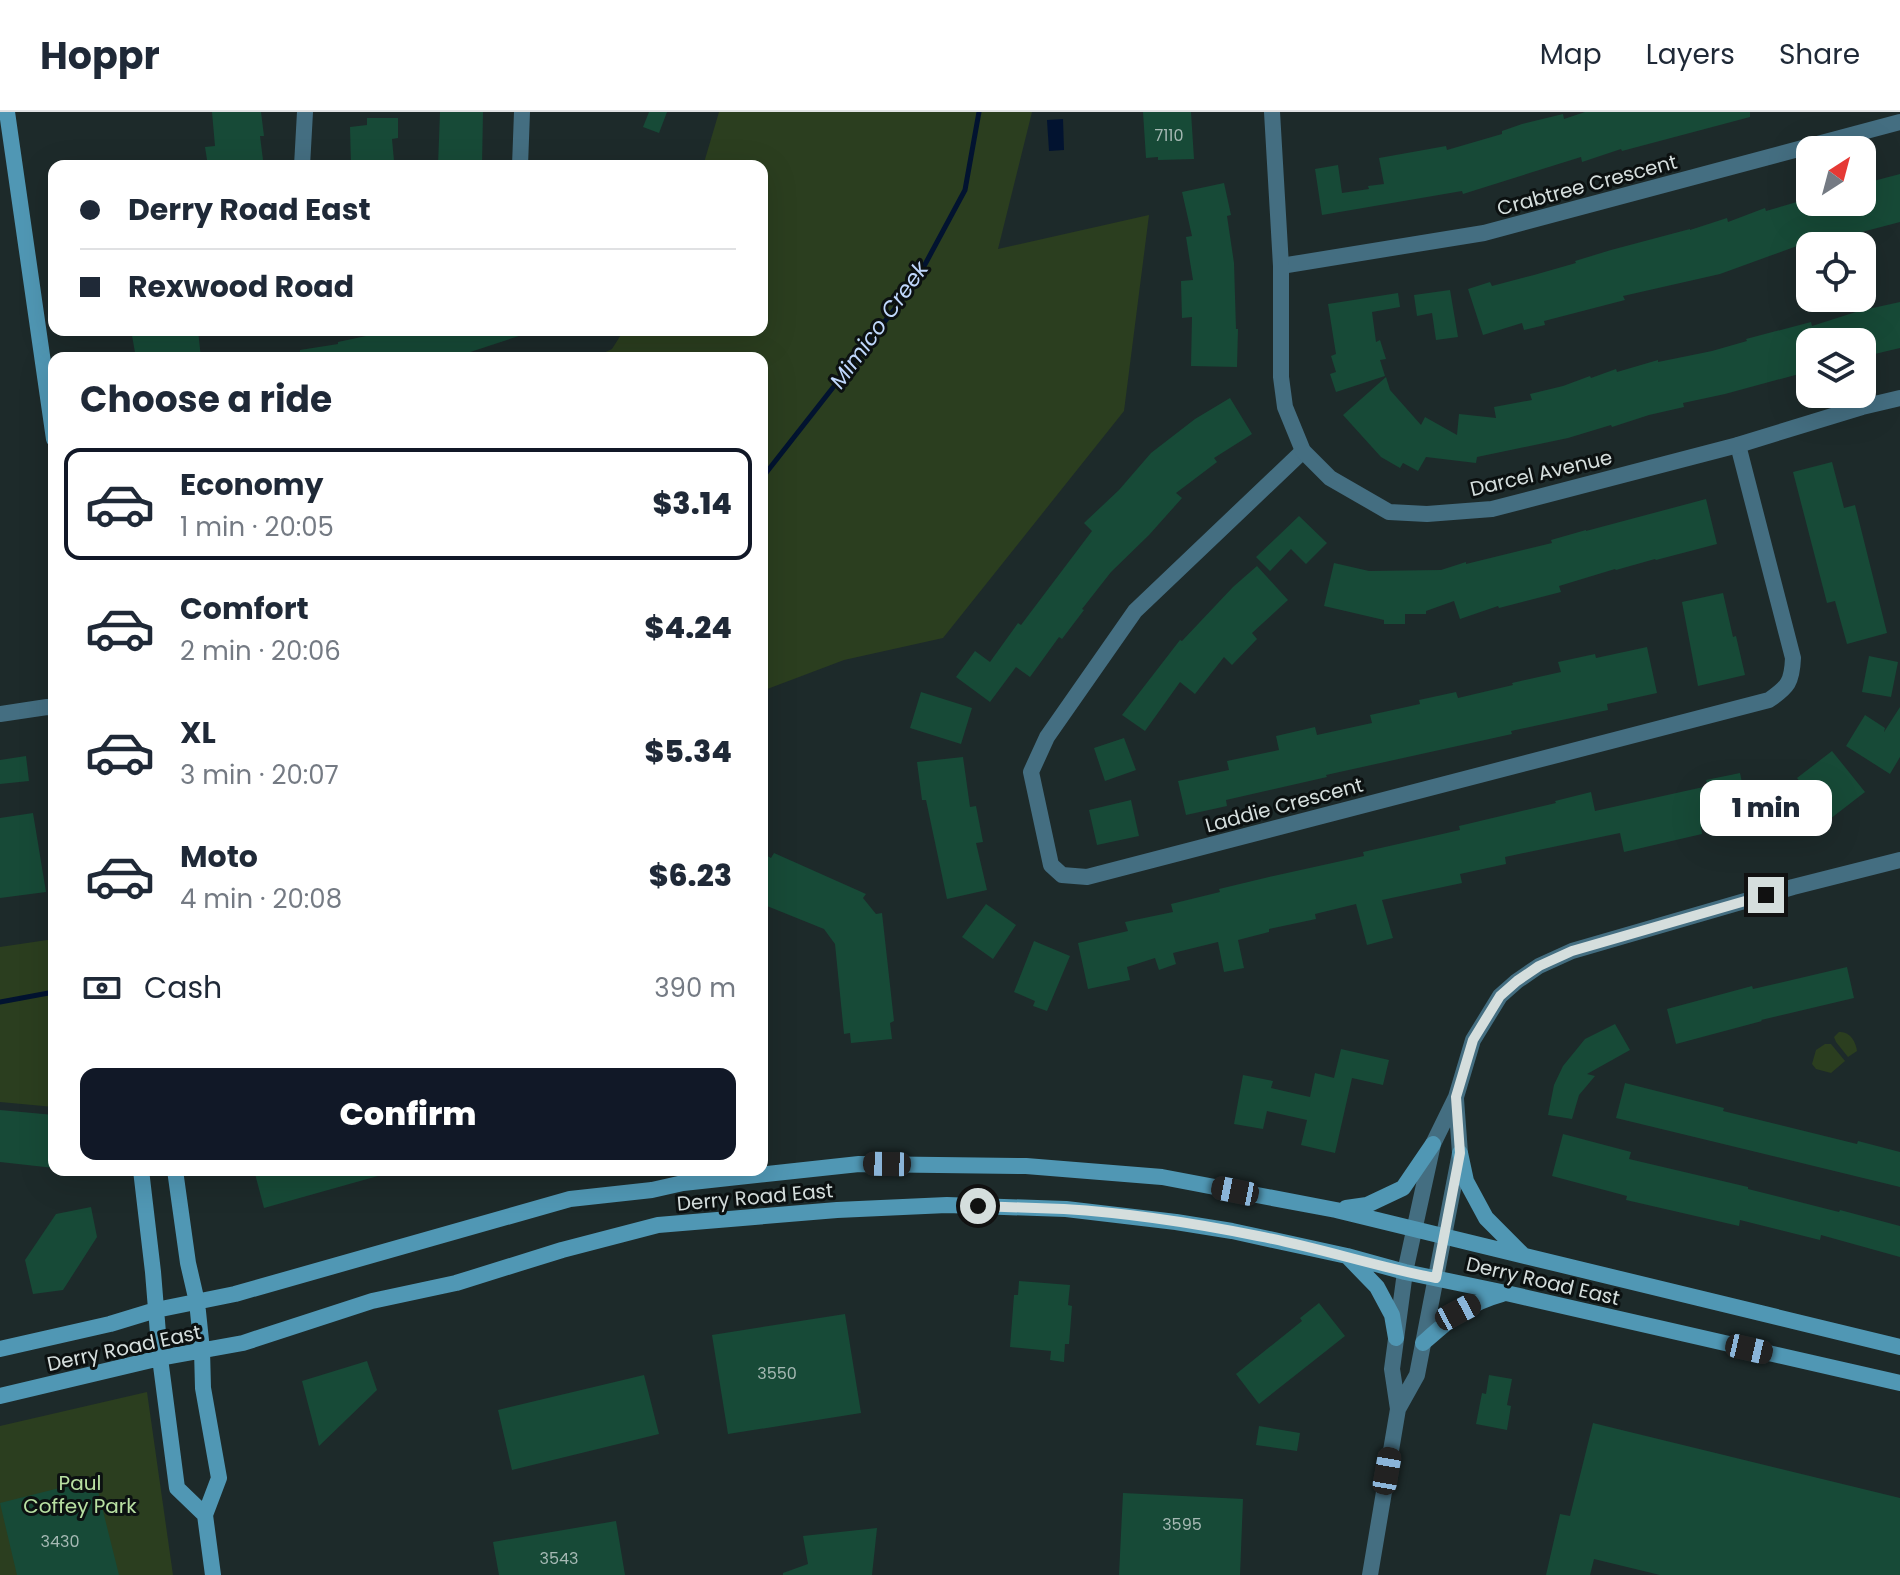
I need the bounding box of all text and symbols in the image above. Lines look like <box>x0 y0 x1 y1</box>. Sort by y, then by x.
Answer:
text: Hoppr <box>40 29 160 82</box>
text: Map <box>1540 35 1602 74</box>
text: Layers <box>1646 35 1735 74</box>
text: Share <box>1779 35 1860 74</box>
house number: 7110 <box>1154 124 1184 147</box>
north arrow <box>1796 136 1876 216</box>
map controls <box>1796 136 1876 408</box>
street label: Crabtree Crescent <box>1494 148 1680 222</box>
text: Derry Road East <box>128 188 371 231</box>
button: locate <box>1796 232 1876 312</box>
water label: Mimico Creek <box>822 254 937 395</box>
text: Rexwood Road <box>128 265 354 308</box>
button: layers <box>1796 328 1876 408</box>
text: Choose a ride <box>80 374 332 425</box>
street label: Darcel Avenue <box>1467 443 1615 503</box>
text: Economy <box>180 463 324 506</box>
icon: car <box>84 468 156 540</box>
text: $3.14 <box>653 482 732 525</box>
text: 1 min · 20:05 <box>180 509 334 545</box>
text: Comfort <box>180 587 309 630</box>
icon: car <box>84 592 156 664</box>
text: $4.24 <box>645 606 732 649</box>
text: 2 min · 20:06 <box>180 633 341 669</box>
text: XL <box>180 711 216 754</box>
icon: car <box>84 716 156 788</box>
text: $5.34 <box>644 730 732 773</box>
text: 3 min · 20:07 <box>180 757 339 793</box>
street label: Laddie Crescent <box>1202 770 1366 840</box>
callout: 1 min <box>1700 779 1832 835</box>
text: 1 min <box>1732 790 1800 826</box>
text: Moto <box>180 835 258 878</box>
icon: car <box>84 840 156 912</box>
text: $6.23 <box>649 854 732 897</box>
route end <box>1748 877 1784 913</box>
text: 4 min · 20:08 <box>180 881 342 917</box>
icon: cash <box>80 966 124 1010</box>
text: Cash <box>144 966 222 1009</box>
text: 390 m <box>654 970 736 1006</box>
button: Confirm <box>80 1068 736 1160</box>
car <box>863 1152 911 1176</box>
car <box>1209 1175 1261 1207</box>
street label: Derry Road East <box>676 1176 834 1218</box>
route start <box>960 1188 996 1224</box>
street label: Derry Road East <box>1463 1250 1623 1312</box>
car <box>1431 1290 1485 1334</box>
street label: Derry Road East <box>44 1318 204 1378</box>
car <box>1723 1332 1775 1366</box>
house number: 3550 <box>757 1362 797 1385</box>
car <box>1371 1445 1403 1497</box>
park label: Paul Coffey Park <box>23 1469 137 1520</box>
house number: 3595 <box>1162 1513 1202 1536</box>
house number: 3430 <box>41 1530 79 1553</box>
house number: 3543 <box>540 1547 578 1570</box>

